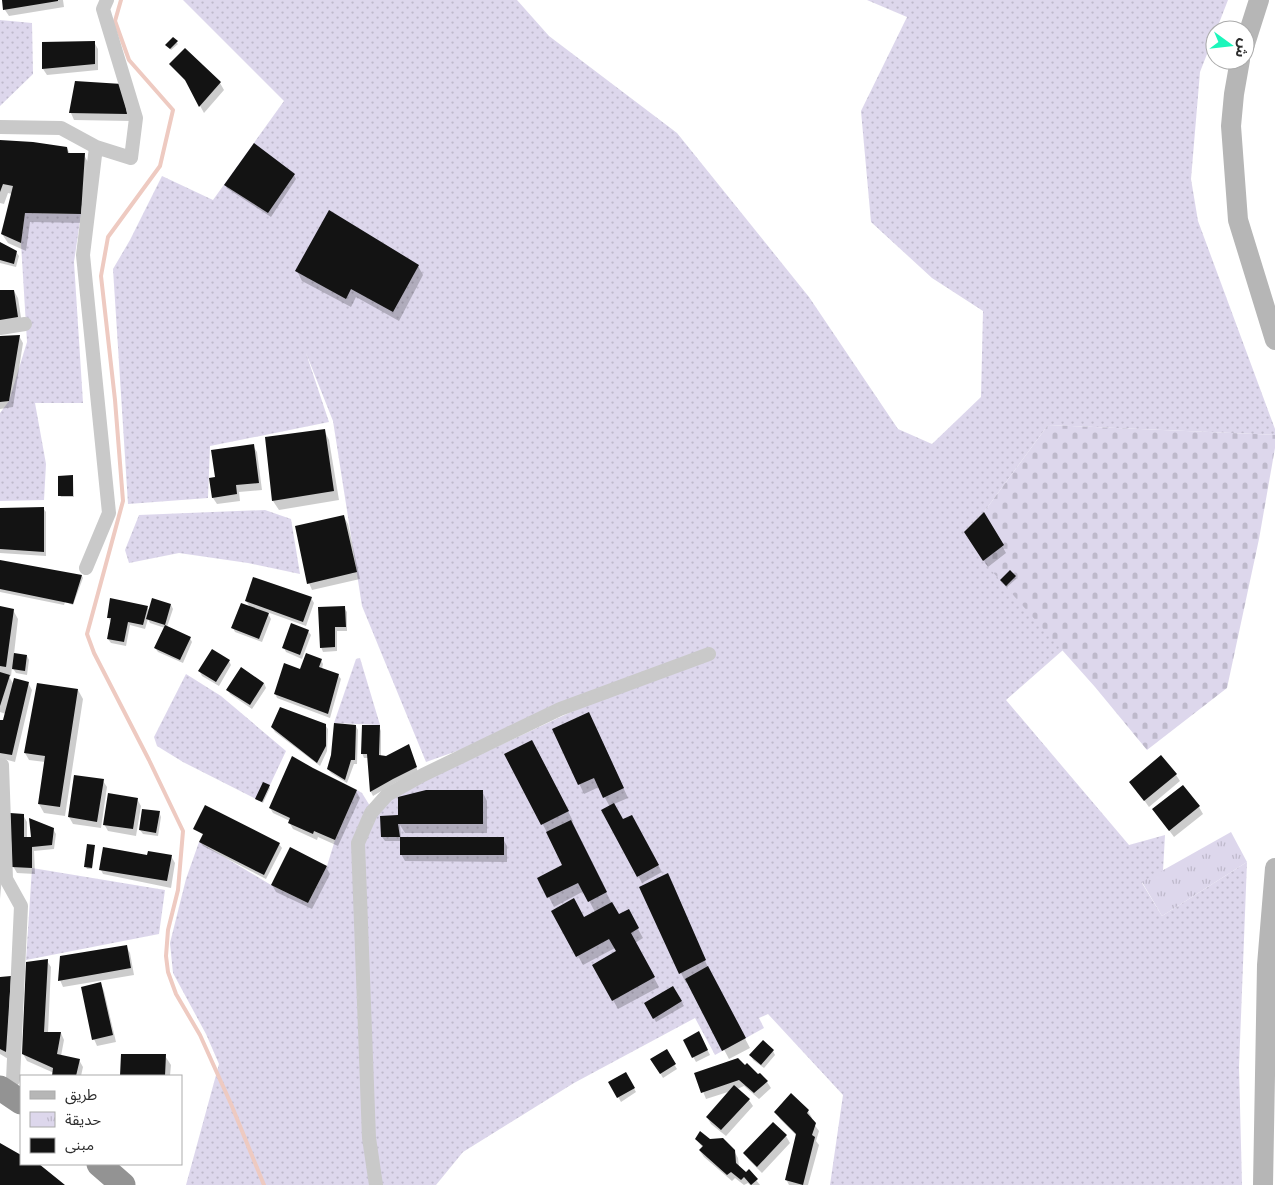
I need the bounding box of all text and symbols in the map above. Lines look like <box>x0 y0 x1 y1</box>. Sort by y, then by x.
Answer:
north arrow <box>1205 20 1255 70</box>
text: ش <box>1232 37 1253 60</box>
legend <box>20 1075 182 1165</box>
text: طريق <box>65 1086 97 1105</box>
text: حديقة <box>65 1111 101 1129</box>
text: مبنى <box>65 1136 94 1154</box>

